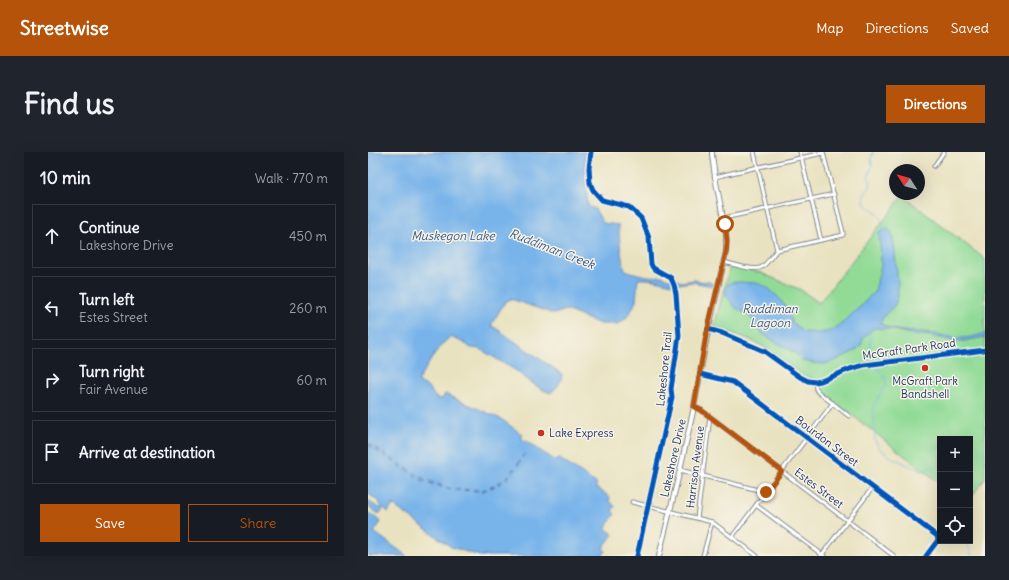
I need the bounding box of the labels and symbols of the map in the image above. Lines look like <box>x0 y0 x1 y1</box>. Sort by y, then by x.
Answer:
north arrow <box>889 164 925 200</box>
route start <box>716 215 734 233</box>
water label: Ruddiman Creek <box>508 225 598 272</box>
water label: Muskegon Lake <box>411 228 496 243</box>
water label: Ruddiman Lagoon <box>742 301 799 330</box>
street label: Lakeshore Trail <box>653 331 675 407</box>
street label: McGraft Park Road <box>861 335 957 362</box>
marker: McGraft Park Bandshell <box>920 363 930 373</box>
place label: McGraft Park Bandshell <box>892 374 958 401</box>
street label: Bourdon Street <box>793 413 861 469</box>
street label: Lakeshore Drive <box>657 417 689 499</box>
street label: Harrison Avenue <box>683 425 707 509</box>
place label: Lake Express <box>549 426 613 440</box>
marker: Lake Express <box>536 428 546 438</box>
street label: Estes Street <box>792 465 847 511</box>
route end <box>757 483 775 501</box>

